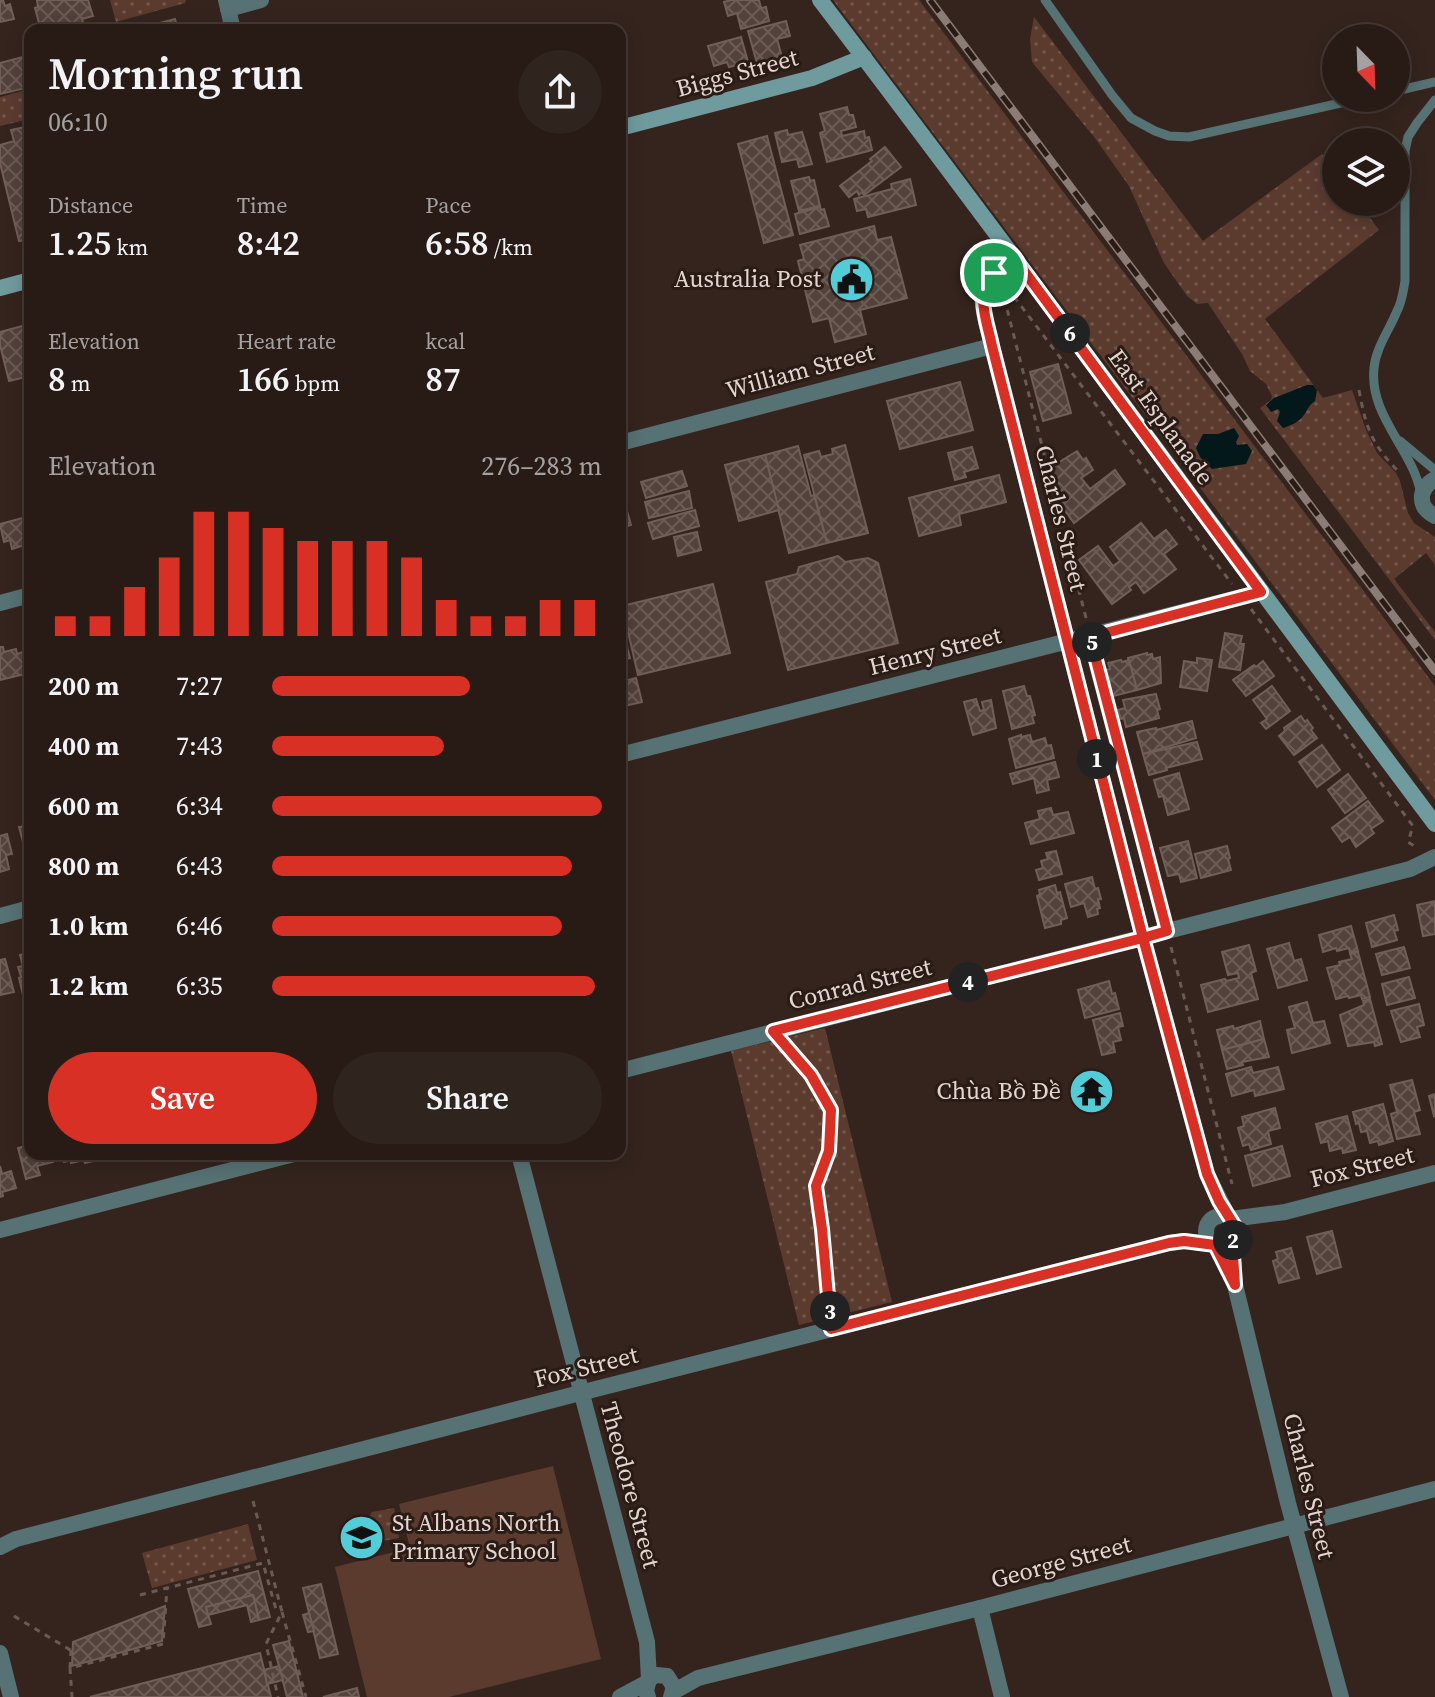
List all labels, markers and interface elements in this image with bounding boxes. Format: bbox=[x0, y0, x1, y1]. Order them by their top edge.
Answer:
north arrow bbox=[1322, 24, 1410, 112]
map controls bbox=[1322, 24, 1410, 216]
street label: Biggs Street bbox=[672, 40, 802, 105]
text: Morning run bbox=[48, 43, 304, 104]
button: share bbox=[518, 50, 602, 134]
text: 06:10 bbox=[48, 104, 108, 140]
button: layers bbox=[1322, 128, 1410, 216]
text: Distance bbox=[48, 190, 133, 220]
text: Time bbox=[237, 190, 288, 220]
text: Pace bbox=[425, 190, 471, 220]
text: 1.25 bbox=[48, 220, 111, 266]
text: 8:42 bbox=[237, 220, 300, 266]
text: 6:58 bbox=[425, 220, 489, 266]
text: km bbox=[111, 232, 148, 262]
text: /km bbox=[489, 232, 533, 262]
pin bbox=[960, 239, 1028, 307]
icon: arrive bbox=[972, 251, 1016, 295]
public building icon: Australia Post bbox=[828, 255, 876, 303]
place label: Australia Post bbox=[674, 262, 821, 295]
pin: 6 bbox=[1050, 313, 1090, 353]
text: 6 bbox=[1064, 318, 1076, 348]
text: Elevation bbox=[48, 326, 140, 356]
text: Heart rate bbox=[237, 326, 336, 356]
text: kcal bbox=[425, 326, 465, 356]
street label: William Street bbox=[722, 335, 878, 406]
street label: East Esplanade bbox=[1101, 342, 1222, 491]
text: 8 bbox=[48, 356, 66, 402]
text: 166 bbox=[237, 356, 290, 402]
text: 87 bbox=[425, 356, 461, 402]
text: m bbox=[66, 368, 91, 398]
text: bpm bbox=[290, 368, 340, 398]
street label: Charles Street bbox=[1027, 442, 1096, 594]
text: Elevation bbox=[48, 448, 157, 484]
text: 276–283 m bbox=[481, 448, 602, 484]
street label: Henry Street bbox=[865, 618, 1005, 683]
pin: 5 bbox=[1072, 622, 1112, 662]
text: 5 bbox=[1086, 627, 1098, 657]
text: 200 m bbox=[48, 668, 119, 704]
text: 7:27 bbox=[176, 668, 223, 704]
text: 400 m bbox=[48, 728, 119, 764]
text: 7:43 bbox=[176, 728, 223, 764]
pin: 1 bbox=[1077, 739, 1117, 779]
text: 1 bbox=[1091, 744, 1103, 774]
text: 600 m bbox=[48, 788, 119, 824]
text: 6:34 bbox=[176, 788, 223, 824]
text: 800 m bbox=[48, 848, 119, 884]
text: 6:43 bbox=[176, 848, 223, 884]
text: 1.0 km bbox=[48, 908, 129, 944]
text: 6:46 bbox=[176, 908, 223, 944]
street label: Conrad Street bbox=[785, 950, 935, 1017]
pin: 4 bbox=[948, 962, 988, 1002]
text: 4 bbox=[962, 967, 974, 997]
text: 1.2 km bbox=[48, 968, 129, 1004]
text: 6:35 bbox=[176, 968, 223, 1004]
button: Save bbox=[48, 1052, 317, 1144]
button: Share bbox=[333, 1052, 602, 1144]
temple icon: Chùa Bồ Đề bbox=[1068, 1067, 1116, 1115]
place label: Chùa Bồ Đề bbox=[937, 1074, 1061, 1107]
street label: Fox Street bbox=[1307, 1138, 1417, 1195]
pin: 2 bbox=[1213, 1220, 1253, 1260]
text: 2 bbox=[1227, 1225, 1239, 1255]
pin: 3 bbox=[810, 1291, 850, 1331]
text: 3 bbox=[824, 1296, 836, 1326]
street label: Fox Street bbox=[531, 1338, 641, 1395]
street label: Theodore Street bbox=[592, 1398, 669, 1572]
street label: Charles Street bbox=[1275, 1410, 1344, 1562]
place label: St Albans North Primary School bbox=[392, 1506, 560, 1567]
school or university icon: St Albans North Primary School bbox=[337, 1513, 385, 1561]
street label: George Street bbox=[987, 1527, 1135, 1596]

